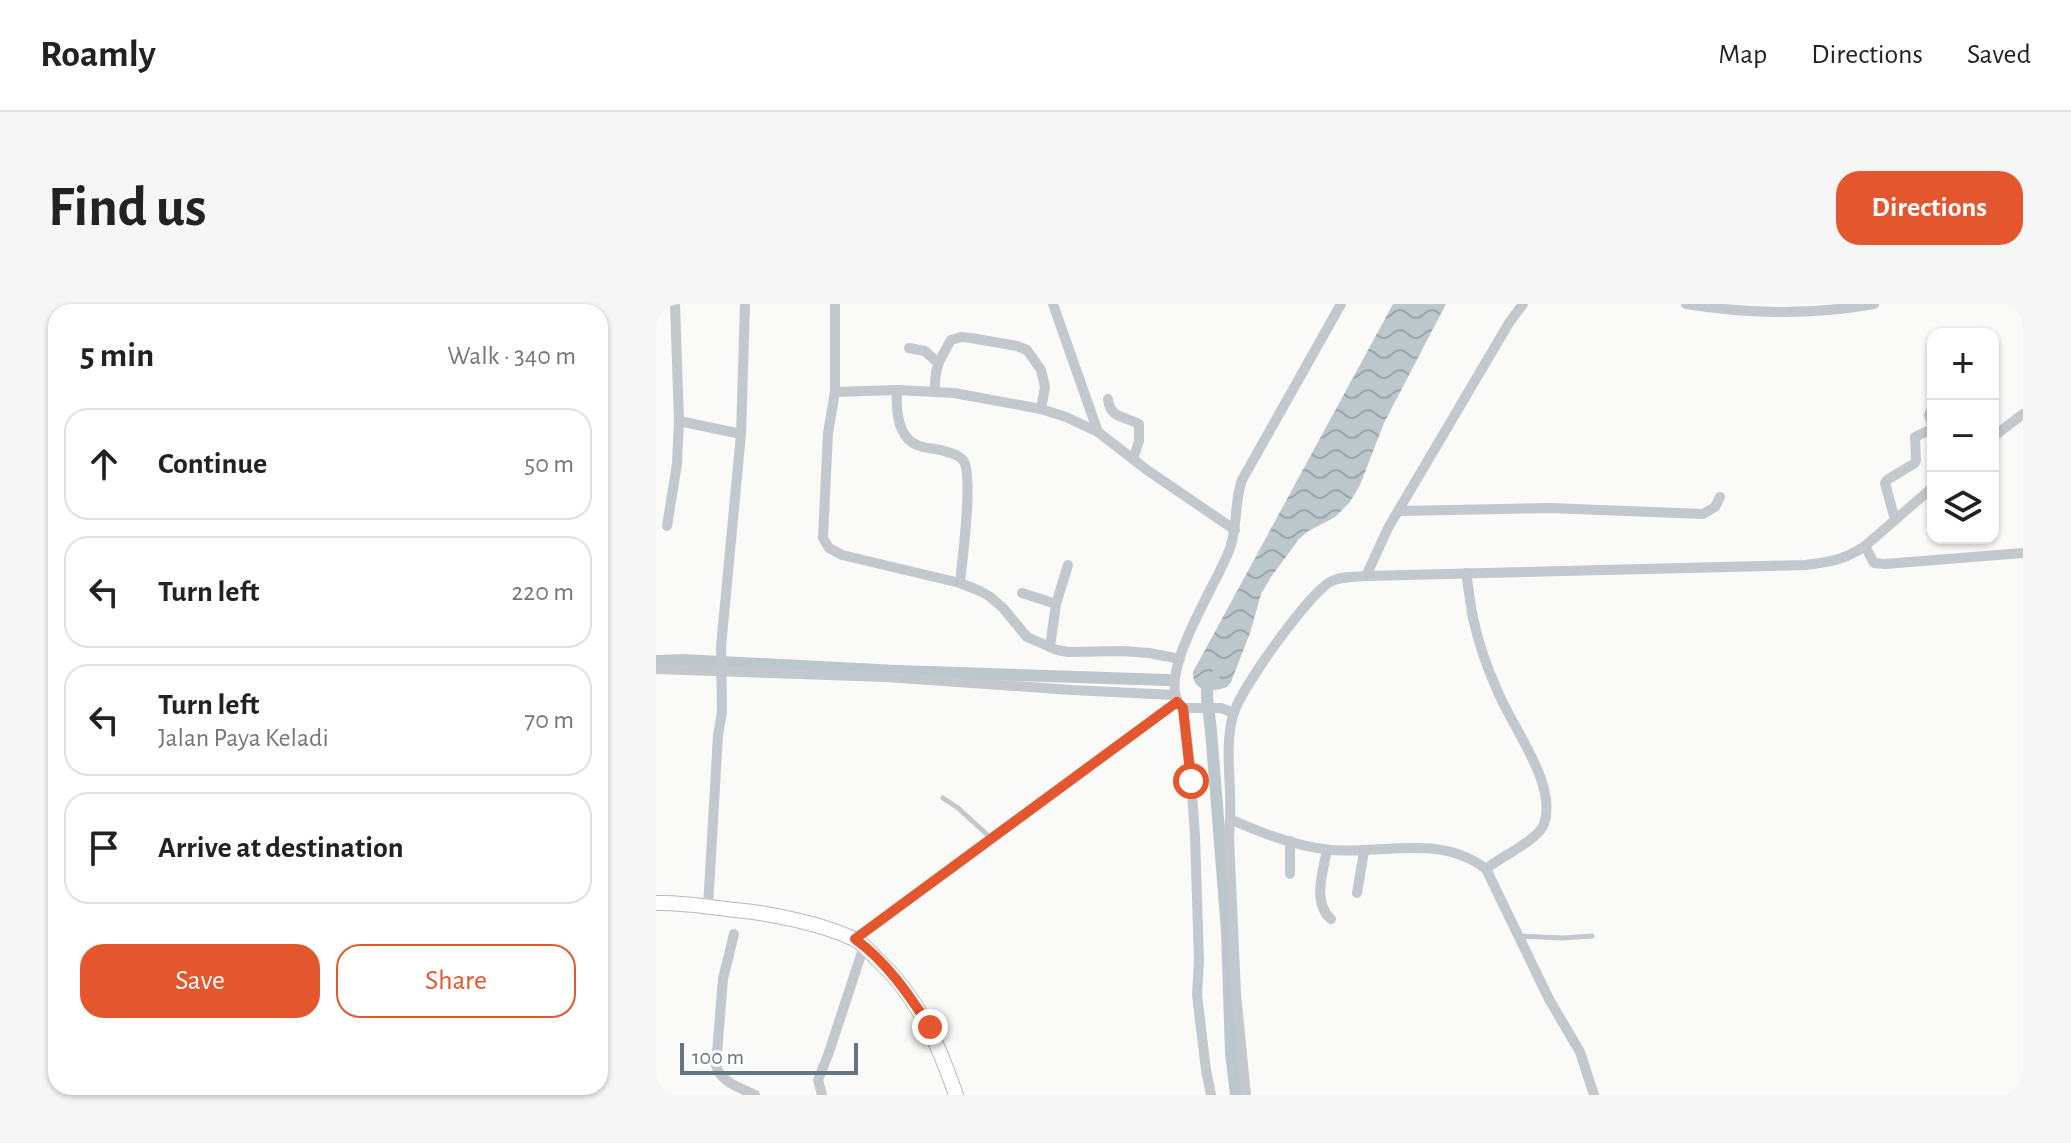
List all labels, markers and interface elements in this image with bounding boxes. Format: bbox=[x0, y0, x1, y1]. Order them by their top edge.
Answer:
text: Roamly bbox=[40, 36, 156, 74]
text: Map bbox=[1718, 41, 1767, 69]
text: Directions bbox=[1811, 41, 1923, 69]
text: Saved bbox=[1967, 41, 2031, 69]
button: Directions bbox=[1836, 171, 2023, 245]
text: Find us bbox=[48, 180, 206, 236]
map controls bbox=[1927, 328, 1999, 544]
button: + bbox=[1927, 328, 1999, 400]
text: 5 min bbox=[80, 339, 154, 373]
text: Walk · 340 m bbox=[447, 343, 576, 369]
button: − bbox=[1927, 400, 1999, 472]
icon: ahead bbox=[82, 442, 126, 486]
text: Continue bbox=[158, 449, 267, 479]
text: 50 m bbox=[524, 451, 574, 477]
button: layers bbox=[1927, 472, 1999, 544]
icon: left bbox=[82, 570, 126, 614]
text: Turn left bbox=[158, 577, 259, 607]
text: 220 m bbox=[512, 579, 574, 605]
text: Turn left bbox=[158, 690, 259, 720]
icon: left bbox=[82, 698, 126, 742]
text: 70 m bbox=[524, 707, 574, 733]
text: Jalan Paya Keladi bbox=[158, 725, 329, 751]
route start bbox=[1173, 763, 1209, 799]
icon: arrive bbox=[82, 826, 126, 870]
text: Arrive at destination bbox=[158, 833, 404, 863]
button: Save bbox=[80, 944, 320, 1018]
button: Share bbox=[336, 944, 576, 1018]
route end bbox=[912, 1009, 948, 1045]
scale bar bbox=[680, 1039, 858, 1075]
text: 100 m bbox=[692, 1046, 744, 1068]

